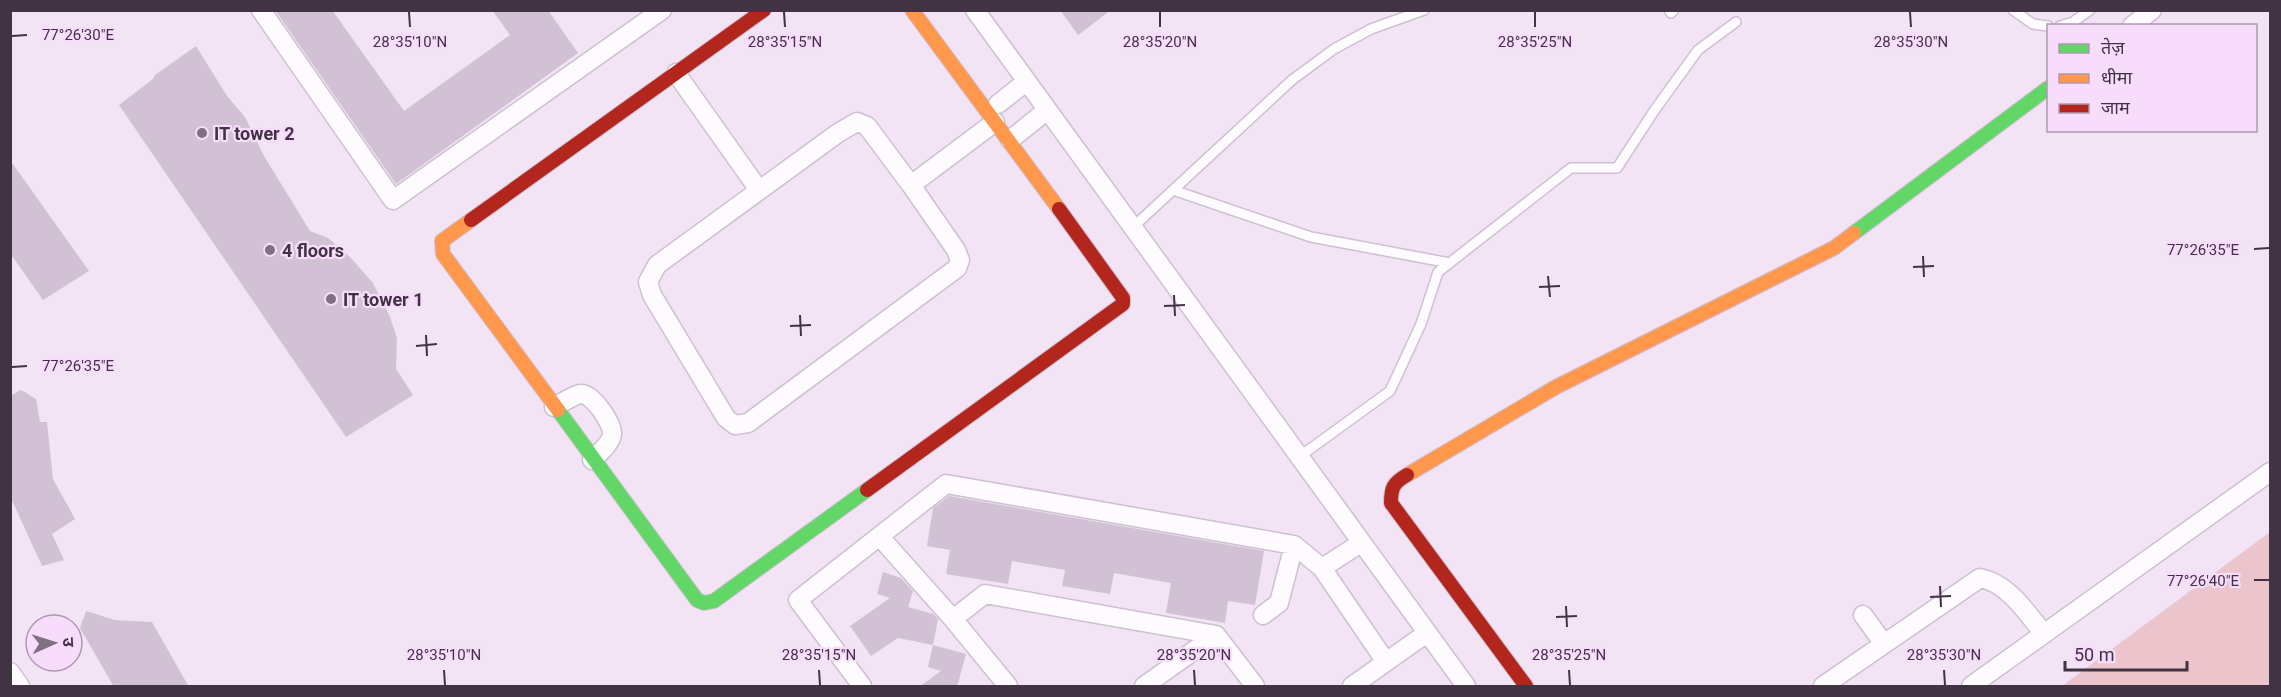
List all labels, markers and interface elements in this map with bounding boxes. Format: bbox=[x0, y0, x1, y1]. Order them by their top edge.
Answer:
legend bbox=[2047, 24, 2257, 132]
text: 77°26'30"E bbox=[42, 26, 115, 44]
text: 28°35'10"N bbox=[373, 33, 447, 51]
text: 28°35'15"N bbox=[748, 33, 822, 51]
text: 28°35'20"N bbox=[1123, 33, 1197, 51]
text: 28°35'25"N bbox=[1498, 33, 1572, 51]
text: 28°35'30"N bbox=[1874, 33, 1948, 51]
text: तेज़ bbox=[2101, 37, 2125, 58]
text: धीमा bbox=[2101, 67, 2132, 88]
text: जाम bbox=[2101, 97, 2131, 118]
place label: IT tower 2 bbox=[214, 123, 295, 144]
marker: IT tower 2 bbox=[195, 126, 209, 140]
place label: 4 floors bbox=[282, 240, 344, 261]
text: 77°26'35"E bbox=[2167, 241, 2240, 259]
marker: 4 floors bbox=[263, 243, 277, 257]
place label: IT tower 1 bbox=[343, 289, 424, 310]
marker: IT tower 1 bbox=[324, 292, 338, 306]
text: 77°26'35"E bbox=[42, 357, 115, 375]
text: 77°26'40"E bbox=[2167, 572, 2240, 590]
north arrow bbox=[24, 613, 84, 673]
scale bar bbox=[2065, 634, 2186, 672]
text: उ bbox=[59, 637, 78, 648]
text: 50 m bbox=[2074, 644, 2114, 665]
text: 28°35'10"N bbox=[407, 646, 481, 664]
text: 28°35'15"N bbox=[782, 646, 856, 664]
text: 28°35'20"N bbox=[1157, 646, 1231, 664]
text: 28°35'25"N bbox=[1532, 646, 1606, 664]
text: 28°35'30"N bbox=[1907, 646, 1981, 664]

